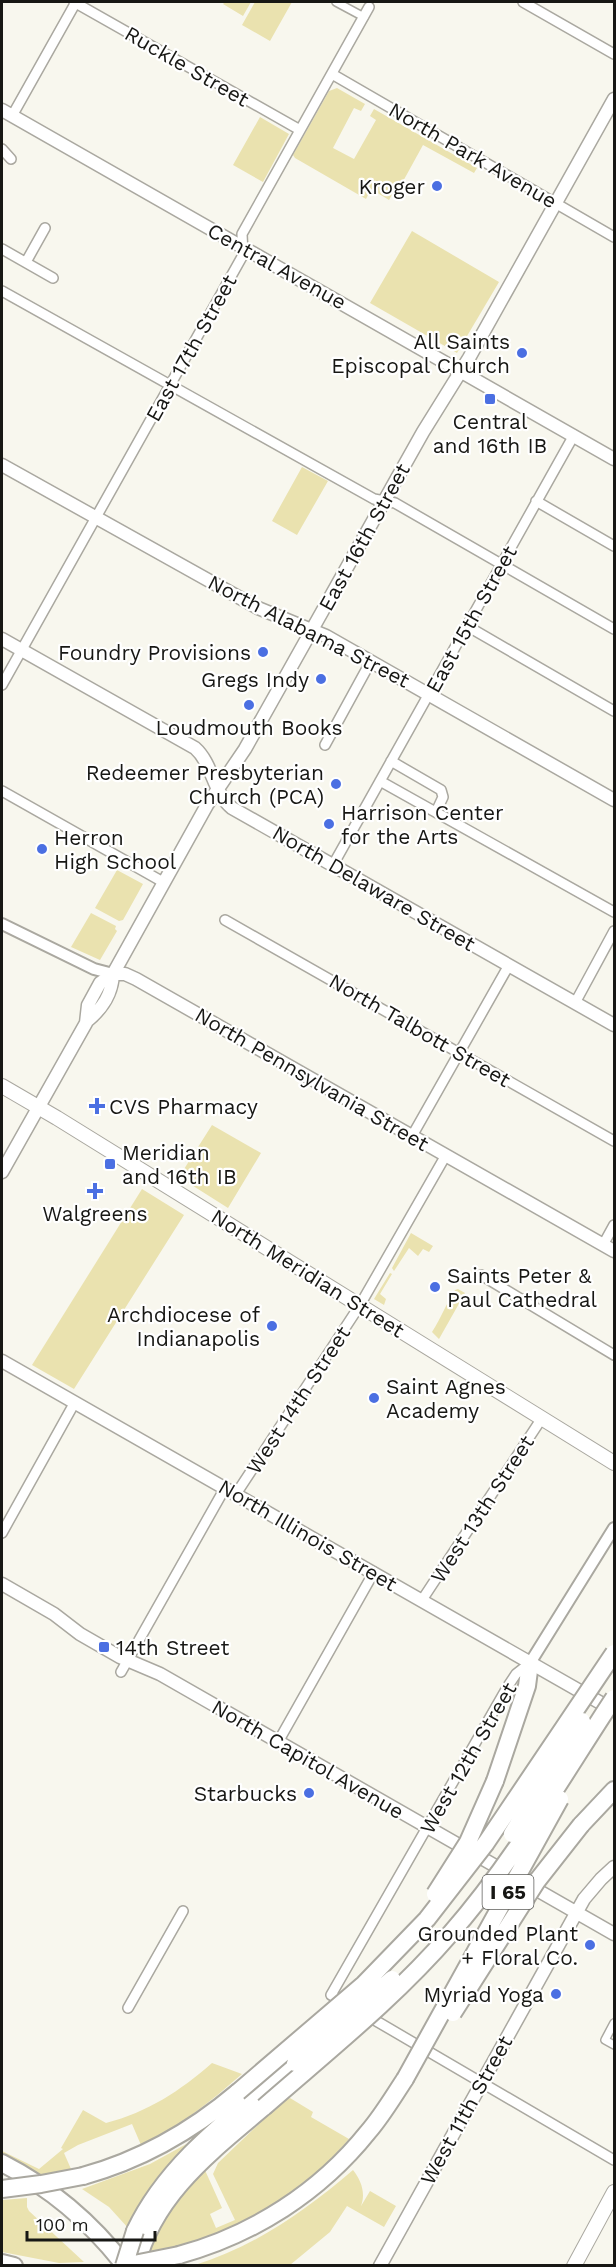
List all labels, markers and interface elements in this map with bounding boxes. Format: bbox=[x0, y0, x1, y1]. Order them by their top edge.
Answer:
street label: Ruckle Street bbox=[120, 20, 254, 112]
street label: North Park Avenue bbox=[384, 97, 562, 213]
place label: Kroger bbox=[359, 174, 425, 199]
marker: Kroger bbox=[430, 179, 444, 193]
street label: Central Avenue bbox=[203, 218, 351, 314]
street label: East 17th Street bbox=[140, 270, 242, 426]
place label: All Saints Episcopal Church bbox=[331, 329, 510, 378]
marker: All Saints Episcopal Church bbox=[515, 346, 529, 360]
marker: Central and 16th IB bbox=[483, 392, 497, 406]
place label: Central and 16th IB bbox=[433, 409, 547, 458]
street label: East 16th Street bbox=[313, 459, 415, 615]
street label: East 15th Street bbox=[420, 541, 522, 697]
street label: North Alabama Street bbox=[204, 569, 414, 693]
place label: Foundry Provisions bbox=[58, 640, 251, 665]
marker: Foundry Provisions bbox=[256, 645, 270, 659]
place label: Gregs Indy bbox=[201, 667, 309, 692]
marker: Gregs Indy bbox=[314, 672, 328, 686]
marker: Loudmouth Books bbox=[242, 698, 256, 712]
place label: Loudmouth Books bbox=[155, 715, 343, 740]
place label: Redeemer Presbyterian Church (PCA) bbox=[86, 760, 324, 809]
marker: Redeemer Presbyterian Church (PCA) bbox=[329, 777, 343, 791]
place label: Harrison Center for the Arts bbox=[341, 800, 504, 849]
marker: Harrison Center for the Arts bbox=[322, 817, 336, 831]
street label: North Delaware Street bbox=[268, 820, 480, 956]
place label: Herron High School bbox=[54, 825, 177, 874]
marker: Herron High School bbox=[35, 842, 49, 856]
street label: North Talbott Street bbox=[325, 968, 515, 1092]
street label: North Pennsylvania Street bbox=[191, 1002, 433, 1156]
place label: CVS Pharmacy bbox=[109, 1094, 258, 1119]
marker: CVS Pharmacy bbox=[90, 1099, 104, 1113]
place label: Meridian and 16th IB bbox=[122, 1140, 237, 1189]
marker: Meridian and 16th IB bbox=[103, 1157, 117, 1171]
marker: Walgreens bbox=[88, 1184, 102, 1198]
place label: Walgreens bbox=[42, 1201, 148, 1226]
street label: North Meridian Street bbox=[207, 1203, 409, 1343]
place label: Saints Peter & Paul Cathedral bbox=[447, 1263, 598, 1312]
marker: Saints Peter & Paul Cathedral bbox=[428, 1280, 442, 1294]
place label: Archdiocese of Indianapolis bbox=[107, 1302, 260, 1351]
marker: Archdiocese of Indianapolis bbox=[265, 1319, 279, 1333]
street label: West 14th Street bbox=[241, 1321, 355, 1479]
place label: Saint Agnes Academy bbox=[386, 1374, 506, 1423]
marker: Saint Agnes Academy bbox=[367, 1391, 381, 1405]
street label: West 13th Street bbox=[425, 1430, 539, 1587]
street label: North Illinois Street bbox=[214, 1474, 402, 1596]
place label: 14th Street bbox=[116, 1635, 229, 1660]
marker: 14th Street bbox=[97, 1640, 111, 1654]
street label: West 12th Street bbox=[414, 1678, 522, 1838]
street label: North Capitol Avenue bbox=[208, 1694, 408, 1824]
place label: Starbucks bbox=[194, 1781, 297, 1806]
marker: Starbucks bbox=[302, 1786, 316, 1800]
road number: I 65 bbox=[482, 1875, 534, 1909]
place label: Grounded Plant + Floral Co. bbox=[418, 1921, 578, 1970]
marker: Grounded Plant + Floral Co. bbox=[583, 1938, 597, 1952]
place label: Myriad Yoga bbox=[424, 1982, 544, 2007]
marker: Myriad Yoga bbox=[549, 1987, 563, 2001]
street label: West 11th Street bbox=[415, 2031, 517, 2189]
scale bar bbox=[27, 2204, 154, 2242]
text: 100 m bbox=[36, 2214, 89, 2235]

